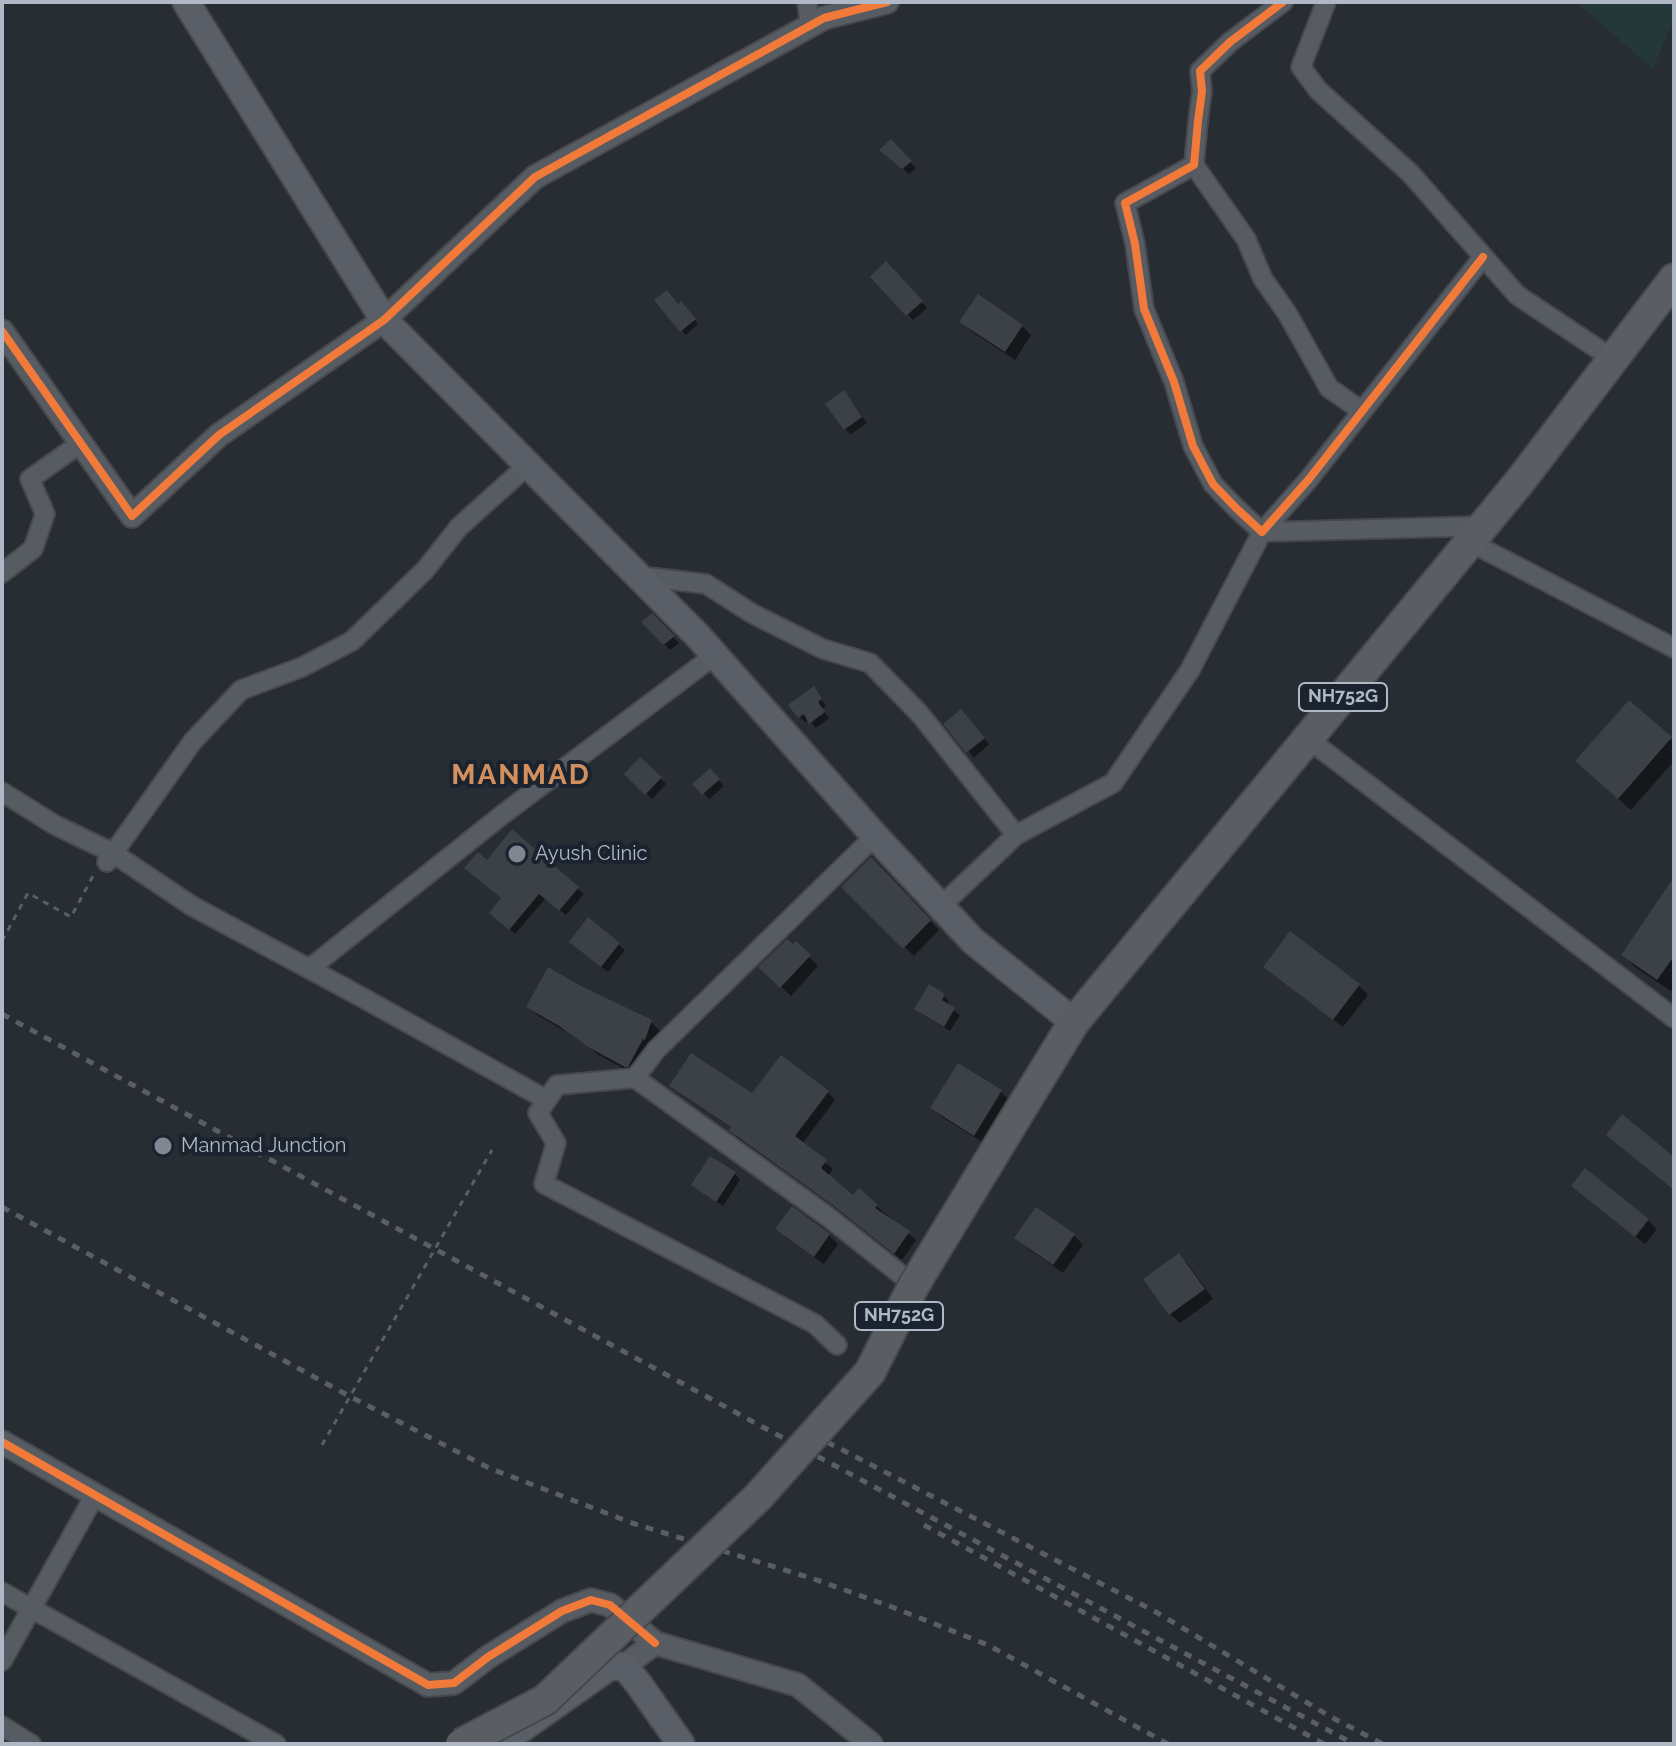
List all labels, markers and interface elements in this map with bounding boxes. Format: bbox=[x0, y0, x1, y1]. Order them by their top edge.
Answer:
road number: NH752G bbox=[1299, 683, 1387, 711]
district label: MANMAD bbox=[451, 759, 591, 793]
place label: Ayush Clinic bbox=[535, 842, 647, 866]
marker: Ayush Clinic bbox=[506, 843, 528, 865]
place label: Manmad Junction bbox=[181, 1134, 346, 1158]
marker: Manmad Junction bbox=[152, 1135, 174, 1157]
road number: NH752G bbox=[855, 1302, 943, 1330]

